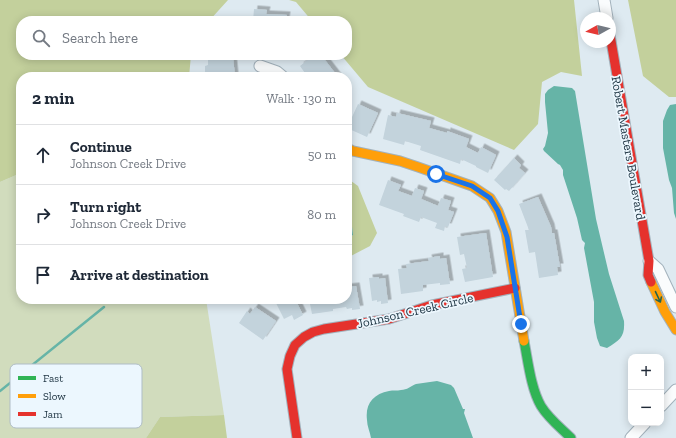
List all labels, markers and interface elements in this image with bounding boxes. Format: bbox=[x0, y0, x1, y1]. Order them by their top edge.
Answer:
north arrow bbox=[580, 12, 616, 48]
search box bbox=[16, 16, 352, 60]
icon: search bbox=[30, 27, 52, 49]
text: Search here bbox=[62, 29, 138, 47]
street label: Robert Masters Boulevard bbox=[608, 75, 649, 221]
text: 2 min bbox=[32, 88, 74, 108]
text: Walk · 130 m bbox=[266, 91, 336, 106]
text: Continue bbox=[70, 138, 132, 156]
icon: ahead bbox=[32, 144, 54, 166]
text: 50 m bbox=[308, 147, 336, 162]
text: Johnson Creek Drive bbox=[70, 156, 186, 171]
route start bbox=[427, 165, 445, 183]
text: Turn right bbox=[70, 198, 141, 216]
icon: right bbox=[32, 204, 54, 226]
text: 80 m bbox=[307, 207, 336, 222]
text: Johnson Creek Drive bbox=[70, 216, 186, 231]
icon: arrive bbox=[32, 264, 54, 286]
text: Arrive at destination bbox=[70, 266, 209, 284]
street label: Johnson Creek Circle bbox=[356, 290, 475, 331]
one-way arrow bbox=[655, 290, 662, 302]
route end bbox=[512, 315, 530, 333]
map controls bbox=[628, 354, 664, 426]
button: + bbox=[628, 354, 664, 390]
legend bbox=[10, 364, 142, 428]
text: Fast bbox=[43, 372, 64, 385]
text: Slow bbox=[43, 390, 66, 403]
button: − bbox=[628, 390, 664, 426]
text: Jam bbox=[43, 408, 63, 421]

